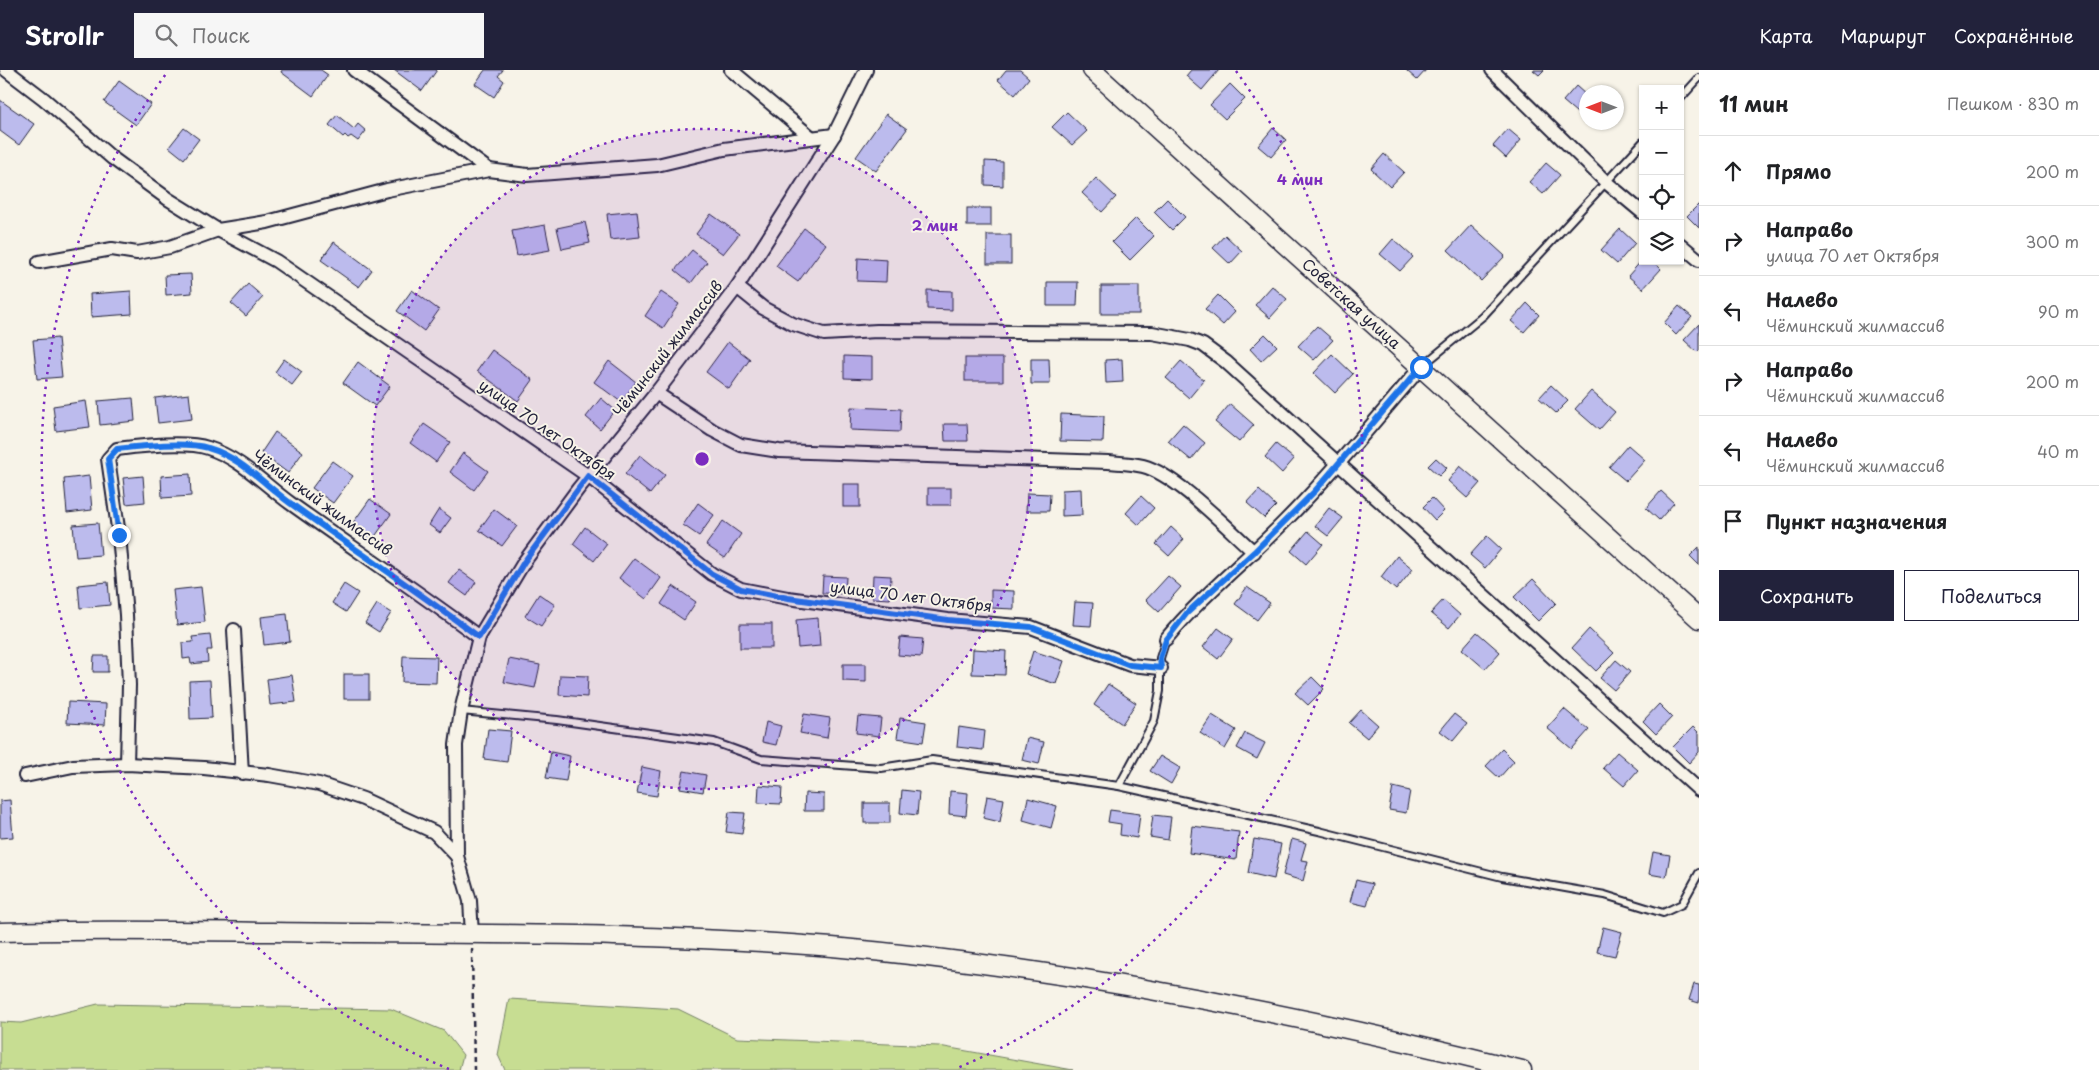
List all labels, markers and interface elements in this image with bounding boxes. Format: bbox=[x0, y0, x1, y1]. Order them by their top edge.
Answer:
search box bbox=[134, 13, 484, 58]
text: Strollr bbox=[25, 17, 104, 53]
icon: search bbox=[152, 21, 180, 49]
text: Поиск bbox=[192, 21, 250, 49]
text: Карта bbox=[1760, 22, 1812, 49]
text: Маршрут bbox=[1840, 22, 1926, 49]
text: Сохранённые bbox=[1954, 22, 2074, 49]
north arrow bbox=[1579, 85, 1624, 130]
map controls bbox=[1639, 85, 1684, 265]
button: + bbox=[1639, 85, 1684, 130]
text: 11 мин bbox=[1719, 87, 1789, 119]
text: Пешком · 830 m bbox=[1947, 91, 2079, 115]
button: − bbox=[1639, 130, 1684, 175]
icon: ahead bbox=[1719, 157, 1747, 185]
text: Прямо bbox=[1766, 157, 1831, 185]
text: 200 m bbox=[2026, 159, 2079, 183]
text: 4 мин bbox=[1277, 167, 1323, 190]
button: locate bbox=[1639, 175, 1684, 220]
text: 2 мин bbox=[912, 213, 959, 236]
text: Направо bbox=[1766, 215, 1853, 243]
button: layers bbox=[1639, 220, 1684, 265]
icon: right bbox=[1719, 227, 1747, 255]
text: 300 m bbox=[2025, 229, 2079, 253]
text: улица 70 лет Октября bbox=[1766, 243, 1940, 267]
street label: Советская улица bbox=[1298, 252, 1407, 354]
street label: Чёминский жилмассив bbox=[606, 275, 727, 421]
text: Налево bbox=[1766, 285, 1838, 313]
icon: left bbox=[1719, 297, 1747, 325]
text: 90 m bbox=[2038, 299, 2079, 323]
text: Чёминский жилмассив bbox=[1766, 313, 1945, 337]
text: Направо bbox=[1766, 355, 1853, 383]
route start bbox=[1410, 356, 1433, 379]
icon: right bbox=[1719, 367, 1747, 395]
text: 200 m bbox=[2026, 369, 2079, 393]
street label: улица 70 лет Октября bbox=[475, 373, 621, 485]
text: Чёминский жилмассив bbox=[1766, 383, 1945, 407]
text: Налево bbox=[1766, 425, 1838, 453]
icon: left bbox=[1719, 437, 1747, 465]
text: 40 m bbox=[2037, 439, 2079, 463]
street label: Чёминский жилмассив bbox=[248, 443, 397, 560]
centre of rings bbox=[693, 450, 711, 468]
text: Чёминский жилмассив bbox=[1766, 453, 1945, 477]
icon: arrive bbox=[1719, 507, 1747, 535]
text: Пункт назначения bbox=[1766, 507, 1947, 535]
route end bbox=[108, 524, 131, 547]
button: Сохранить bbox=[1719, 570, 1894, 621]
button: Поделиться bbox=[1904, 570, 2079, 621]
street label: улица 70 лет Октября bbox=[829, 574, 993, 617]

